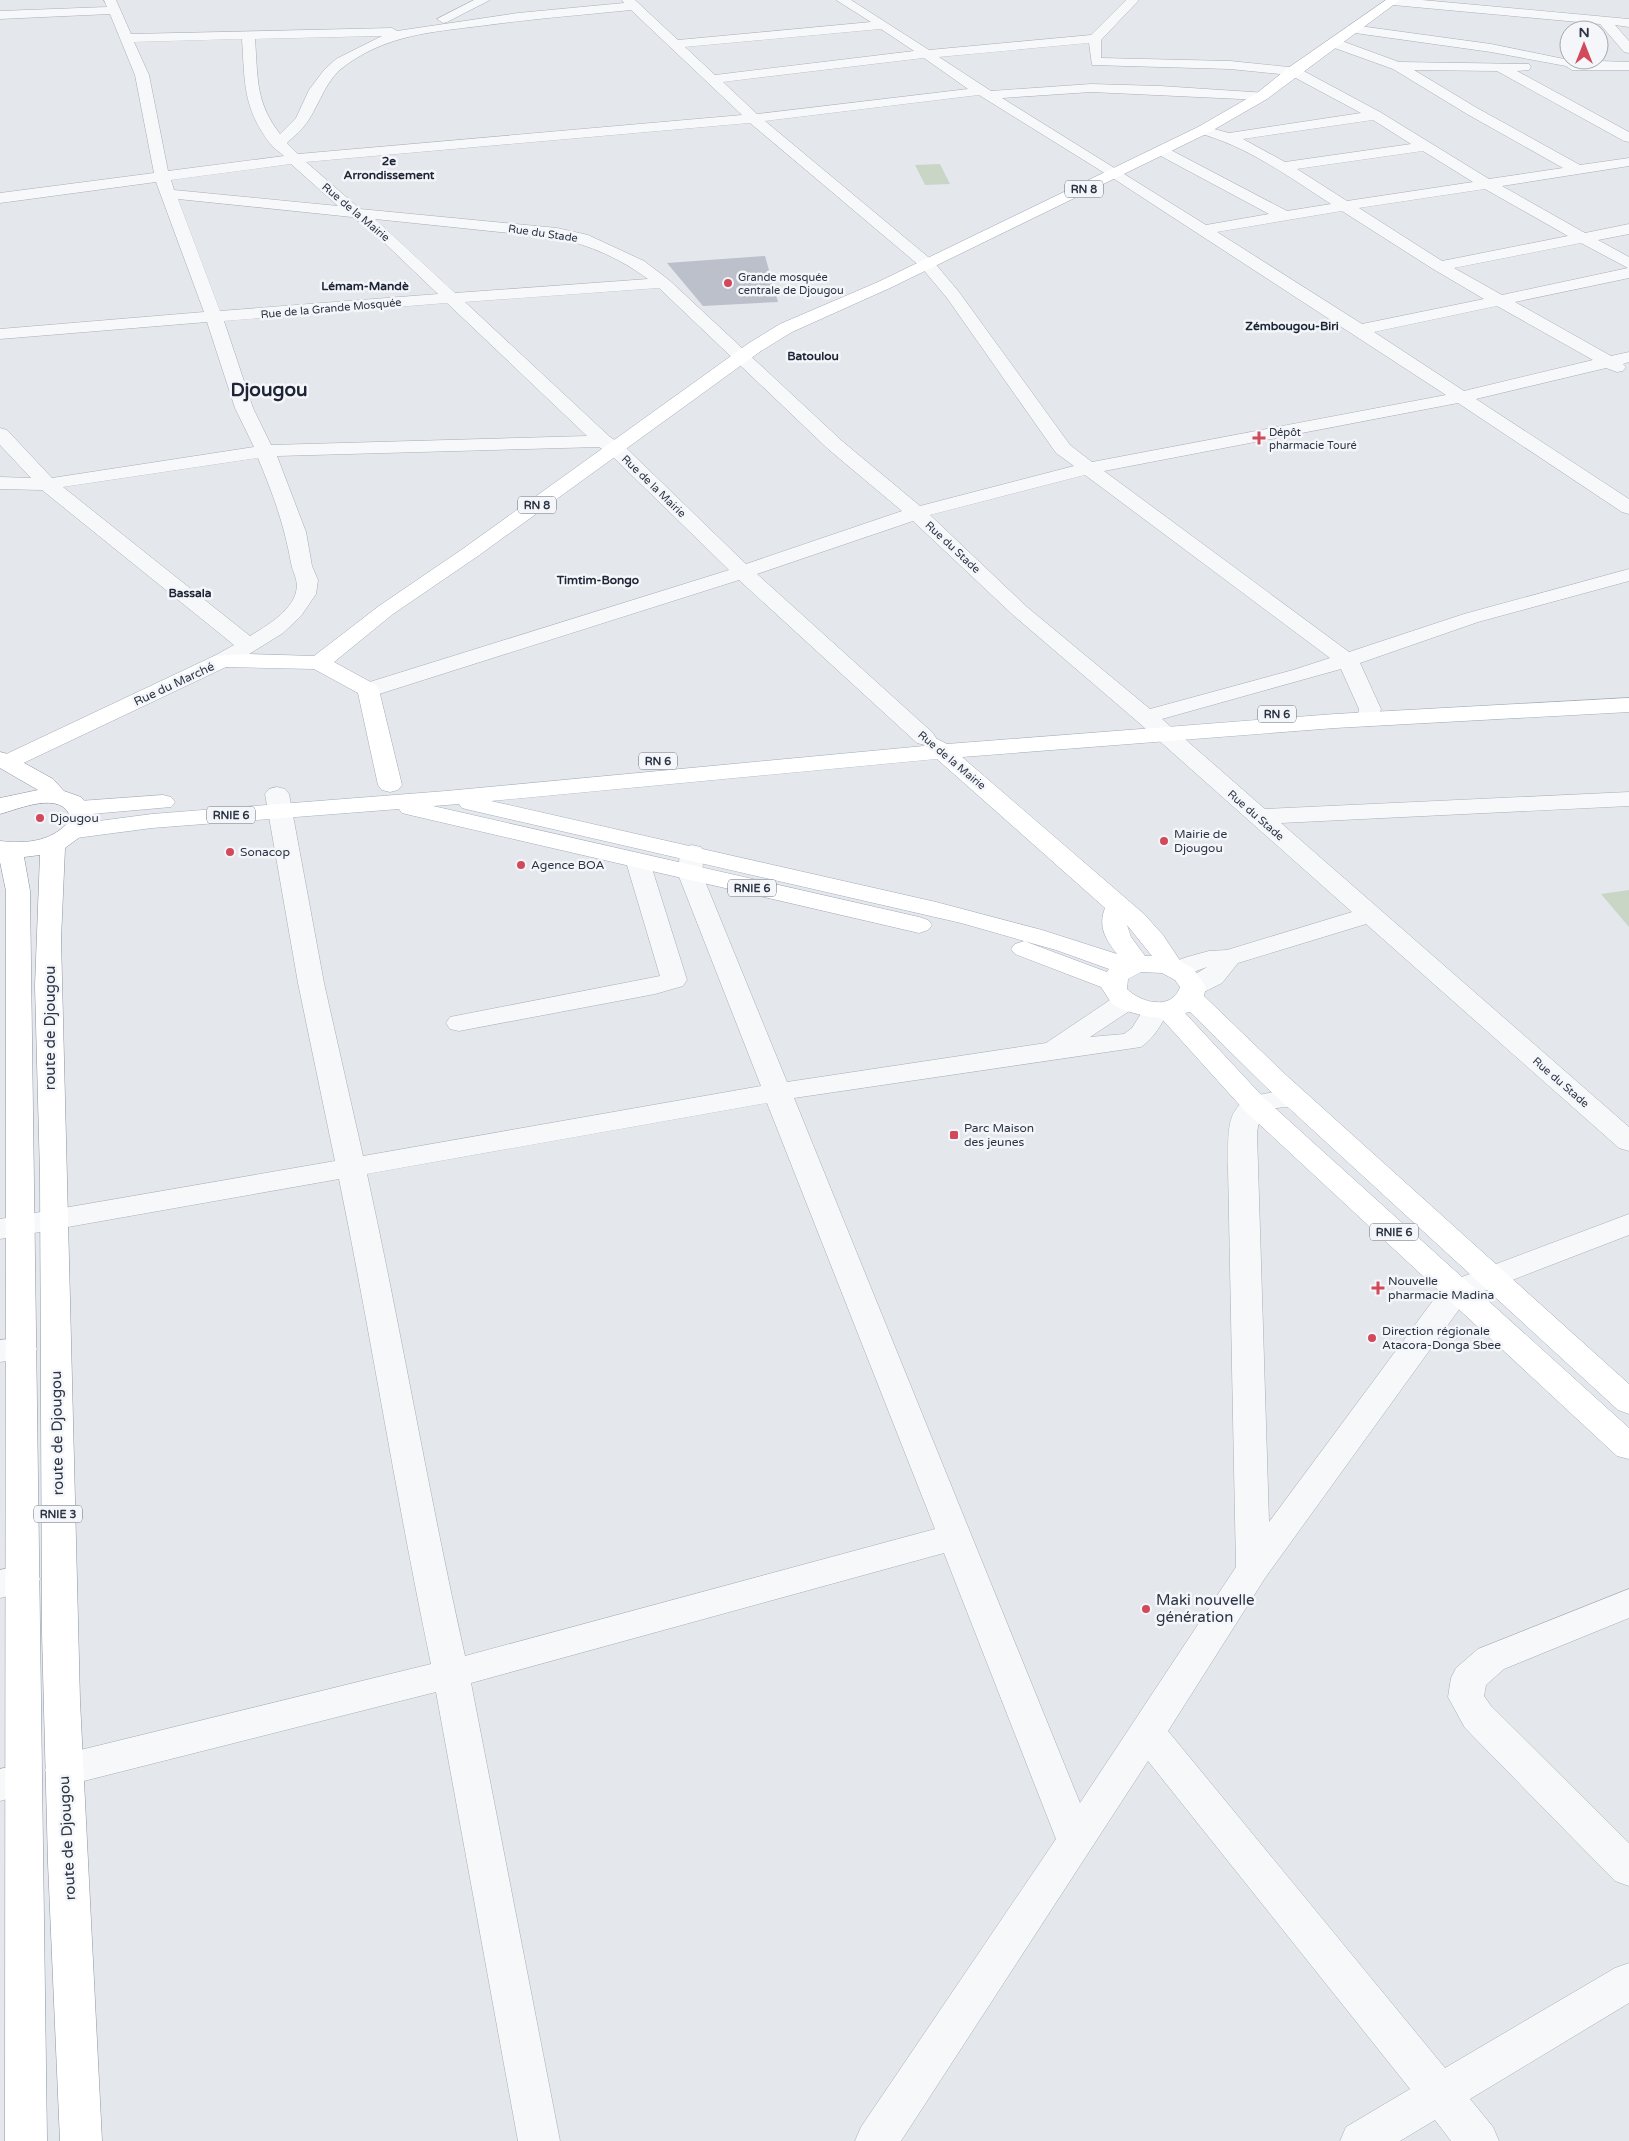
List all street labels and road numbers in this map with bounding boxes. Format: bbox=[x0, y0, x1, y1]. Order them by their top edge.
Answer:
street label: Rue de la Mairie bbox=[319, 180, 392, 244]
road number: RN 8 bbox=[1065, 180, 1103, 198]
street label: Rue du Stade bbox=[507, 222, 579, 245]
street label: Rue de la Grande Mosquée bbox=[260, 296, 402, 321]
street label: Rue de la Mairie bbox=[619, 452, 688, 520]
road number: RN 8 bbox=[518, 496, 556, 514]
street label: Rue du Stade bbox=[923, 519, 983, 576]
street label: Rue du Marché bbox=[132, 659, 217, 709]
road number: RN 6 bbox=[1258, 706, 1296, 722]
street label: Rue de la Mairie bbox=[915, 728, 988, 792]
road number: RN 6 bbox=[639, 752, 677, 769]
street label: Rue du Stade bbox=[1225, 787, 1286, 843]
road number: RNIE 6 bbox=[207, 806, 255, 824]
road number: RNIE 6 bbox=[728, 880, 776, 896]
street label: route de Djougou bbox=[41, 966, 59, 1090]
street label: Rue du Stade bbox=[1530, 1054, 1591, 1110]
road number: RNIE 6 bbox=[1370, 1224, 1418, 1240]
street label: route de Djougou bbox=[47, 1371, 67, 1495]
road number: RNIE 3 bbox=[34, 1506, 82, 1522]
street label: route de Djougou bbox=[55, 1775, 79, 1901]

